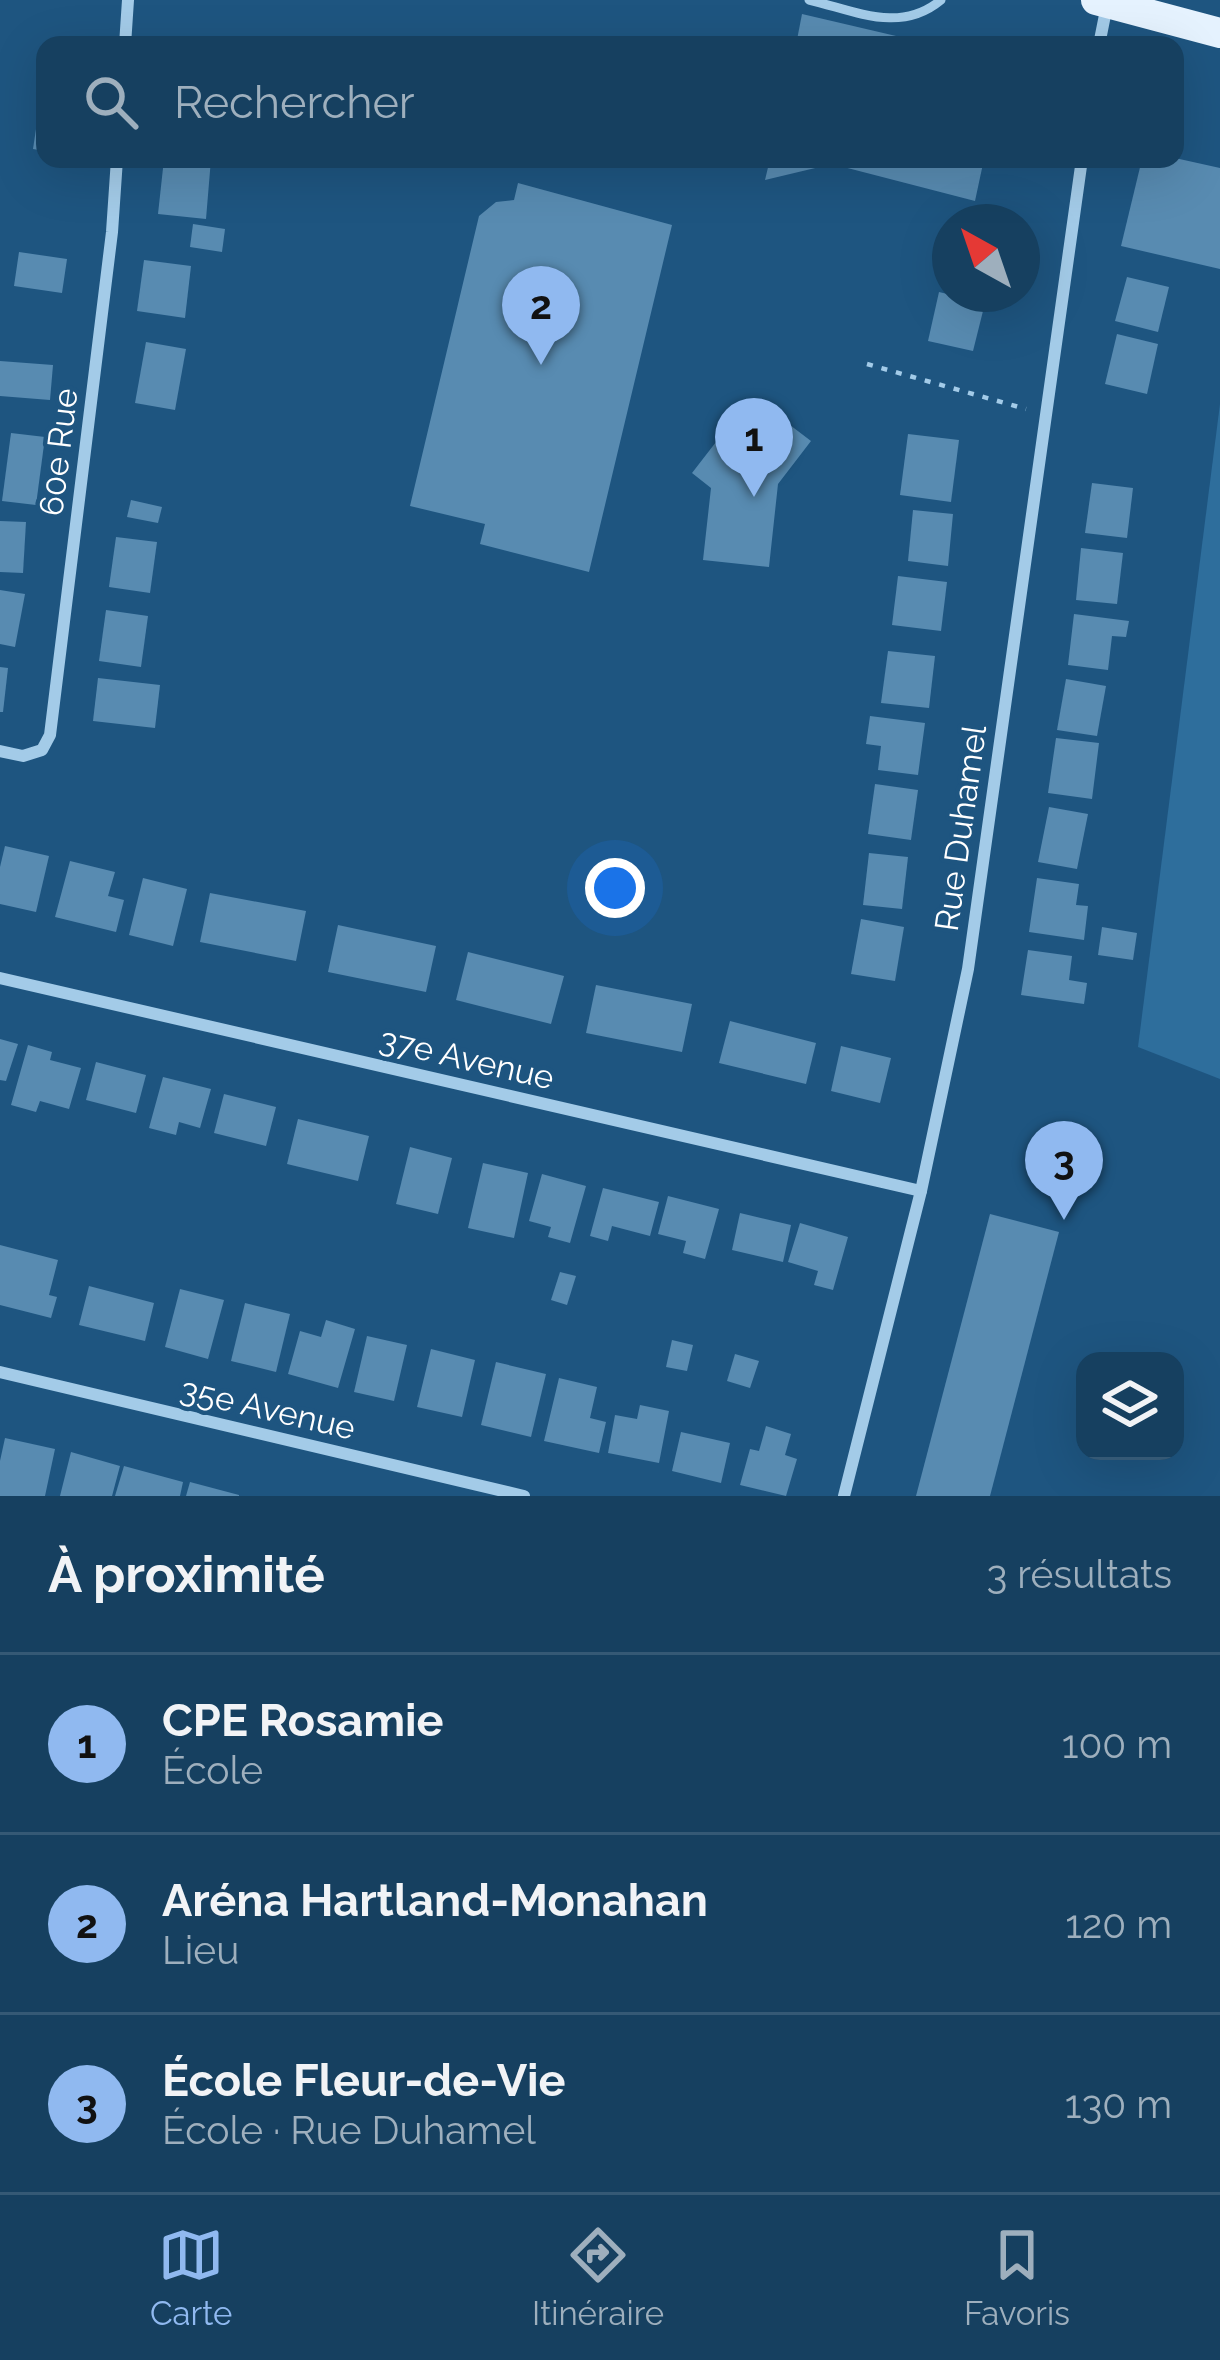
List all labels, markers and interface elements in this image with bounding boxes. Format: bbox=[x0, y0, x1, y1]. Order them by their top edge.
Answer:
search box bbox=[36, 36, 1184, 168]
icon: search bbox=[78, 69, 144, 135]
text: Rechercher bbox=[174, 76, 415, 129]
north arrow bbox=[932, 204, 1040, 312]
pin: 2 bbox=[502, 266, 580, 365]
street label: 60e Rue bbox=[31, 386, 86, 518]
pin: 1 bbox=[715, 398, 793, 497]
street label: Rue Duhamel bbox=[927, 721, 994, 934]
your location bbox=[585, 858, 645, 918]
street label: 37e Avenue bbox=[376, 1020, 558, 1097]
pin: 3 bbox=[1025, 1121, 1103, 1220]
map controls bbox=[1076, 1352, 1184, 1460]
button: layers bbox=[1076, 1352, 1184, 1460]
street label: 35e Avenue bbox=[177, 1369, 359, 1448]
text: À proximité bbox=[48, 1544, 325, 1604]
text: 3 résultats bbox=[987, 1551, 1172, 1597]
text: CPE Rosamie bbox=[162, 1694, 444, 1747]
text: 1 bbox=[77, 1721, 97, 1767]
text: 100 m bbox=[1062, 1721, 1172, 1767]
text: École bbox=[162, 1747, 263, 1793]
text: Aréna Hartland-Monahan bbox=[162, 1874, 708, 1927]
text: 2 bbox=[76, 1901, 98, 1947]
text: 120 m bbox=[1065, 1901, 1172, 1947]
text: Lieu bbox=[162, 1927, 239, 1973]
text: École Fleur-de-Vie bbox=[162, 2054, 566, 2107]
text: 3 bbox=[76, 2081, 98, 2127]
text: 130 m bbox=[1065, 2081, 1172, 2127]
text: École · Rue Duhamel bbox=[162, 2107, 536, 2153]
tab: Carte bbox=[150, 2222, 232, 2333]
tab: Itinéraire bbox=[532, 2222, 664, 2333]
tab: Favoris bbox=[964, 2222, 1070, 2333]

